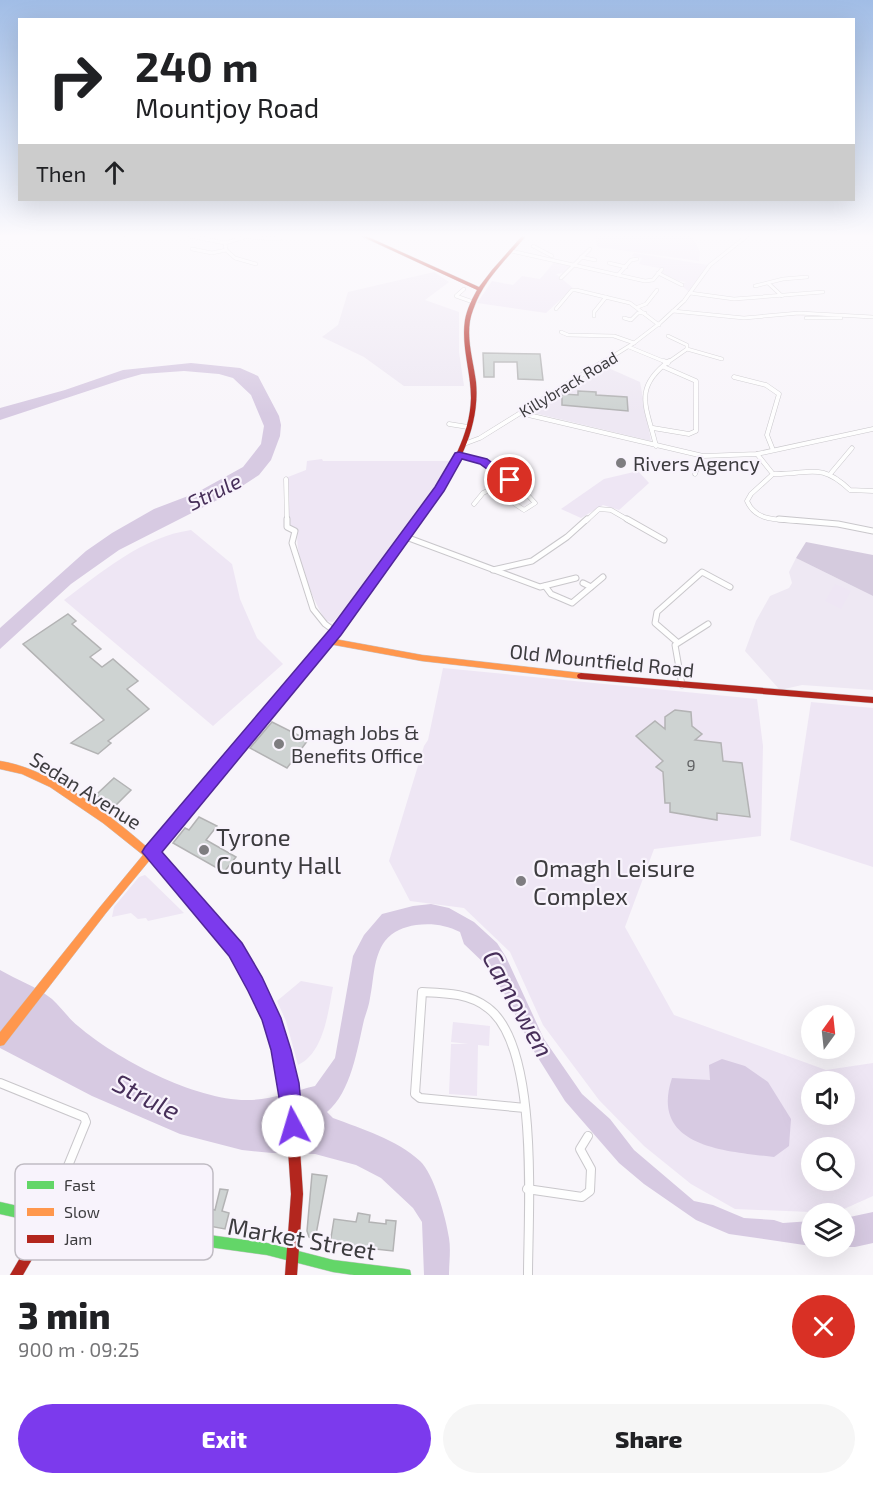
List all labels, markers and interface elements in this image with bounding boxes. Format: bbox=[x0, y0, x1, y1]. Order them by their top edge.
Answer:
text: 240 m bbox=[135, 40, 259, 90]
icon: right bbox=[36, 42, 114, 120]
text: Mountjoy Road bbox=[135, 91, 319, 123]
icon: ahead bbox=[98, 156, 131, 189]
text: Then bbox=[36, 160, 86, 186]
street label: Killybrack Road bbox=[515, 347, 621, 421]
place label: Rivers Agency bbox=[633, 451, 760, 475]
pin bbox=[484, 454, 535, 505]
marker: Rivers Agency bbox=[614, 456, 628, 470]
icon: arrive bbox=[493, 463, 526, 496]
water label: Strule bbox=[183, 467, 245, 515]
street label: Old Mountfield Road bbox=[508, 638, 696, 682]
place label: Omagh Jobs & Benefits Office bbox=[291, 720, 423, 767]
marker: Omagh Jobs & Benefits Office bbox=[272, 737, 286, 751]
street label: Sedan Avenue bbox=[26, 746, 146, 834]
house number: 9 bbox=[686, 755, 696, 774]
place label: Tyrone County Hall bbox=[216, 822, 341, 879]
marker: Tyrone County Hall bbox=[197, 843, 211, 857]
place label: Omagh Leisure Complex bbox=[533, 853, 695, 910]
marker: Omagh Leisure Complex bbox=[514, 874, 528, 888]
water label: Camowen bbox=[477, 944, 561, 1062]
north arrow bbox=[801, 1005, 855, 1059]
map controls bbox=[801, 1005, 855, 1257]
water label: Strule bbox=[108, 1066, 186, 1126]
button: sound bbox=[801, 1071, 855, 1125]
position arrow bbox=[261, 1094, 325, 1158]
button: search bbox=[801, 1137, 855, 1191]
legend bbox=[15, 1164, 213, 1260]
text: Fast bbox=[64, 1175, 95, 1194]
text: Slow bbox=[64, 1202, 100, 1221]
button: layers bbox=[801, 1203, 855, 1257]
street label: Market Street bbox=[226, 1211, 378, 1265]
text: Jam bbox=[64, 1229, 92, 1248]
text: 3 min bbox=[18, 1293, 111, 1336]
button: close bbox=[792, 1295, 855, 1358]
text: 900 m · 09:25 bbox=[18, 1337, 139, 1361]
button: Exit bbox=[18, 1404, 431, 1473]
button: Share bbox=[443, 1404, 855, 1473]

